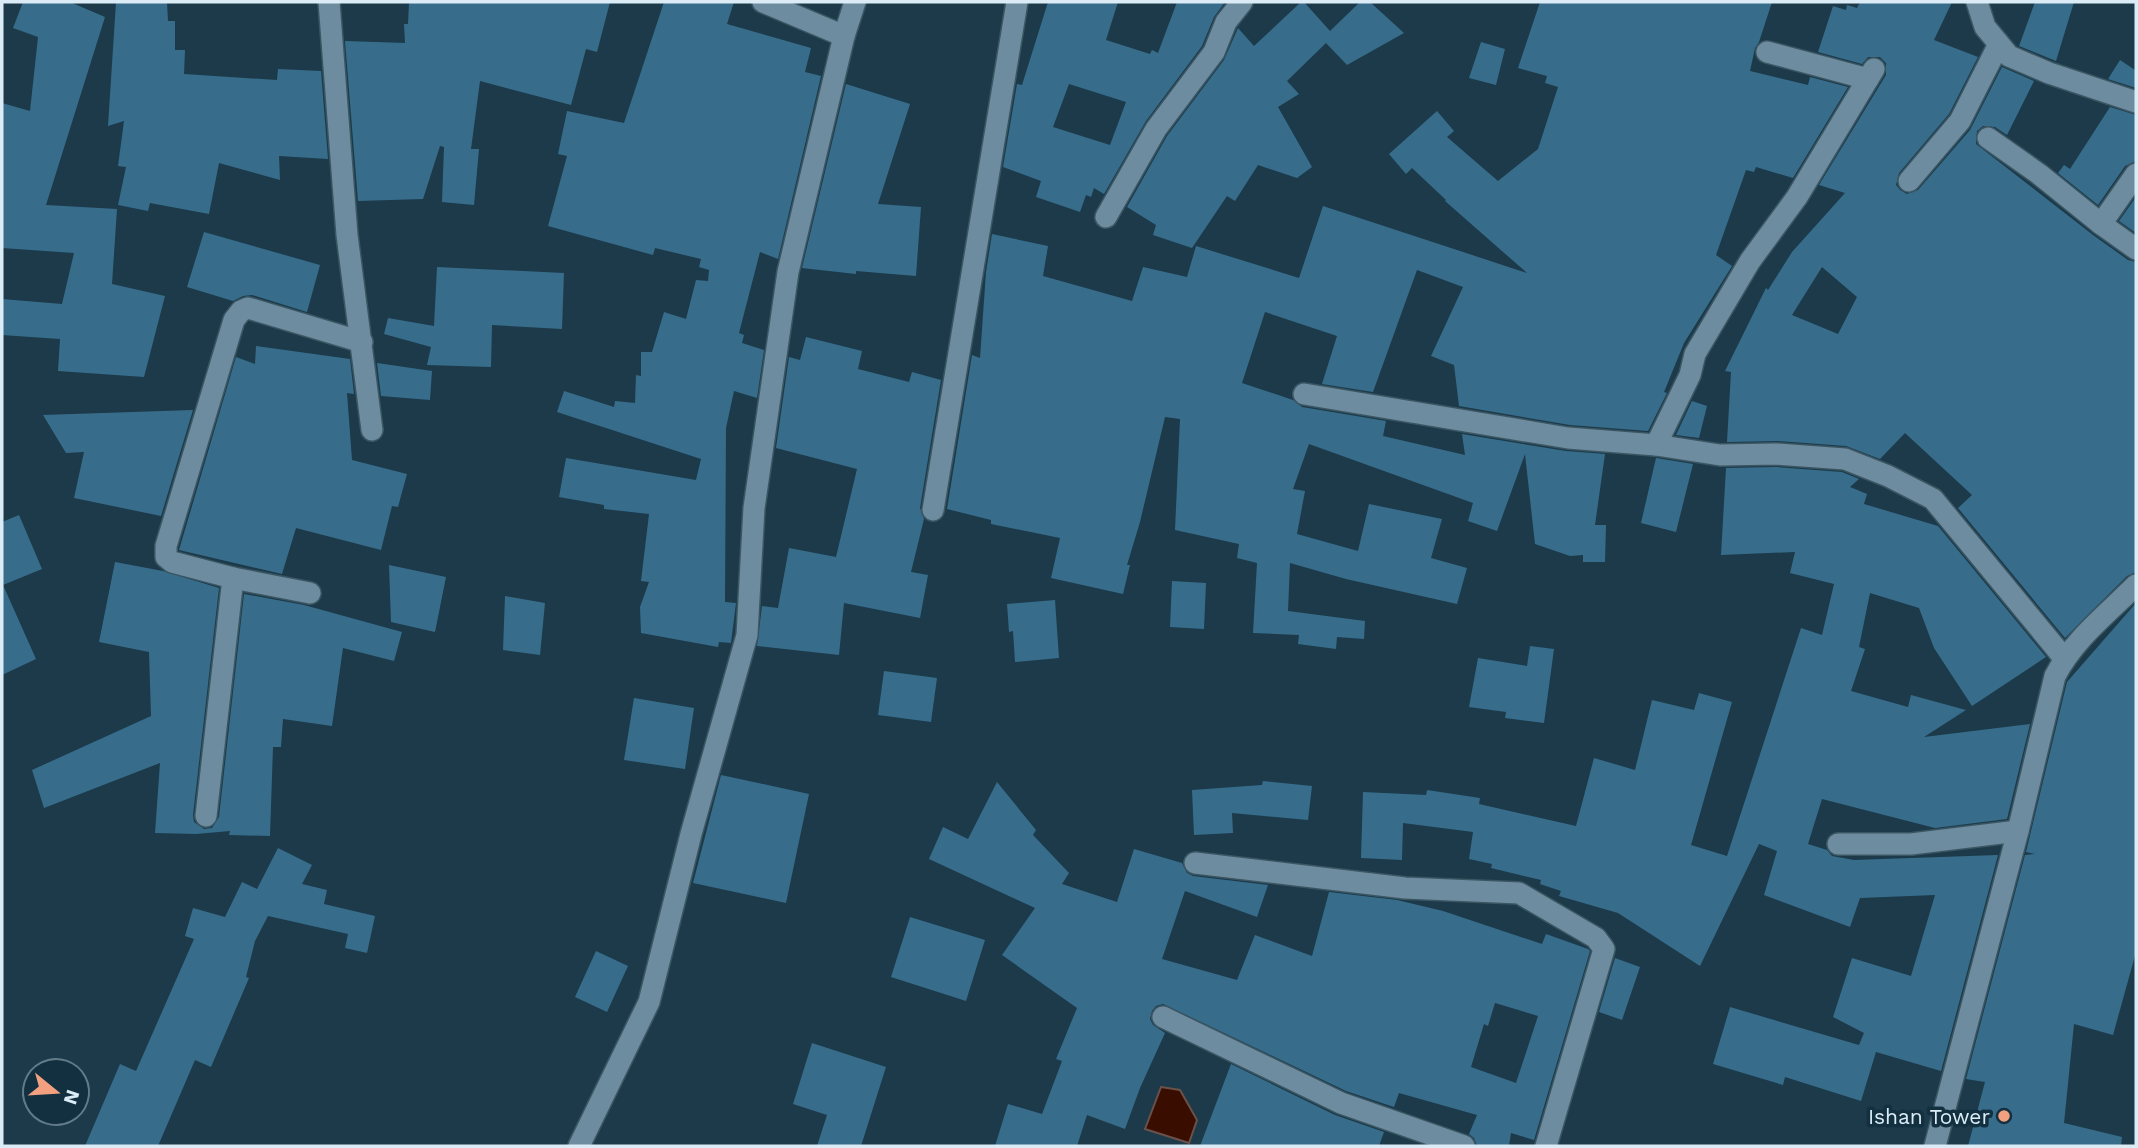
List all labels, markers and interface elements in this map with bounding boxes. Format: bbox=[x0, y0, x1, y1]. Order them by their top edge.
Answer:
north arrow bbox=[21, 1057, 91, 1127]
text: N bbox=[59, 1087, 85, 1107]
place label: Ishan Tower bbox=[1868, 1104, 1990, 1129]
marker: Ishan Tower bbox=[1996, 1108, 2012, 1124]

